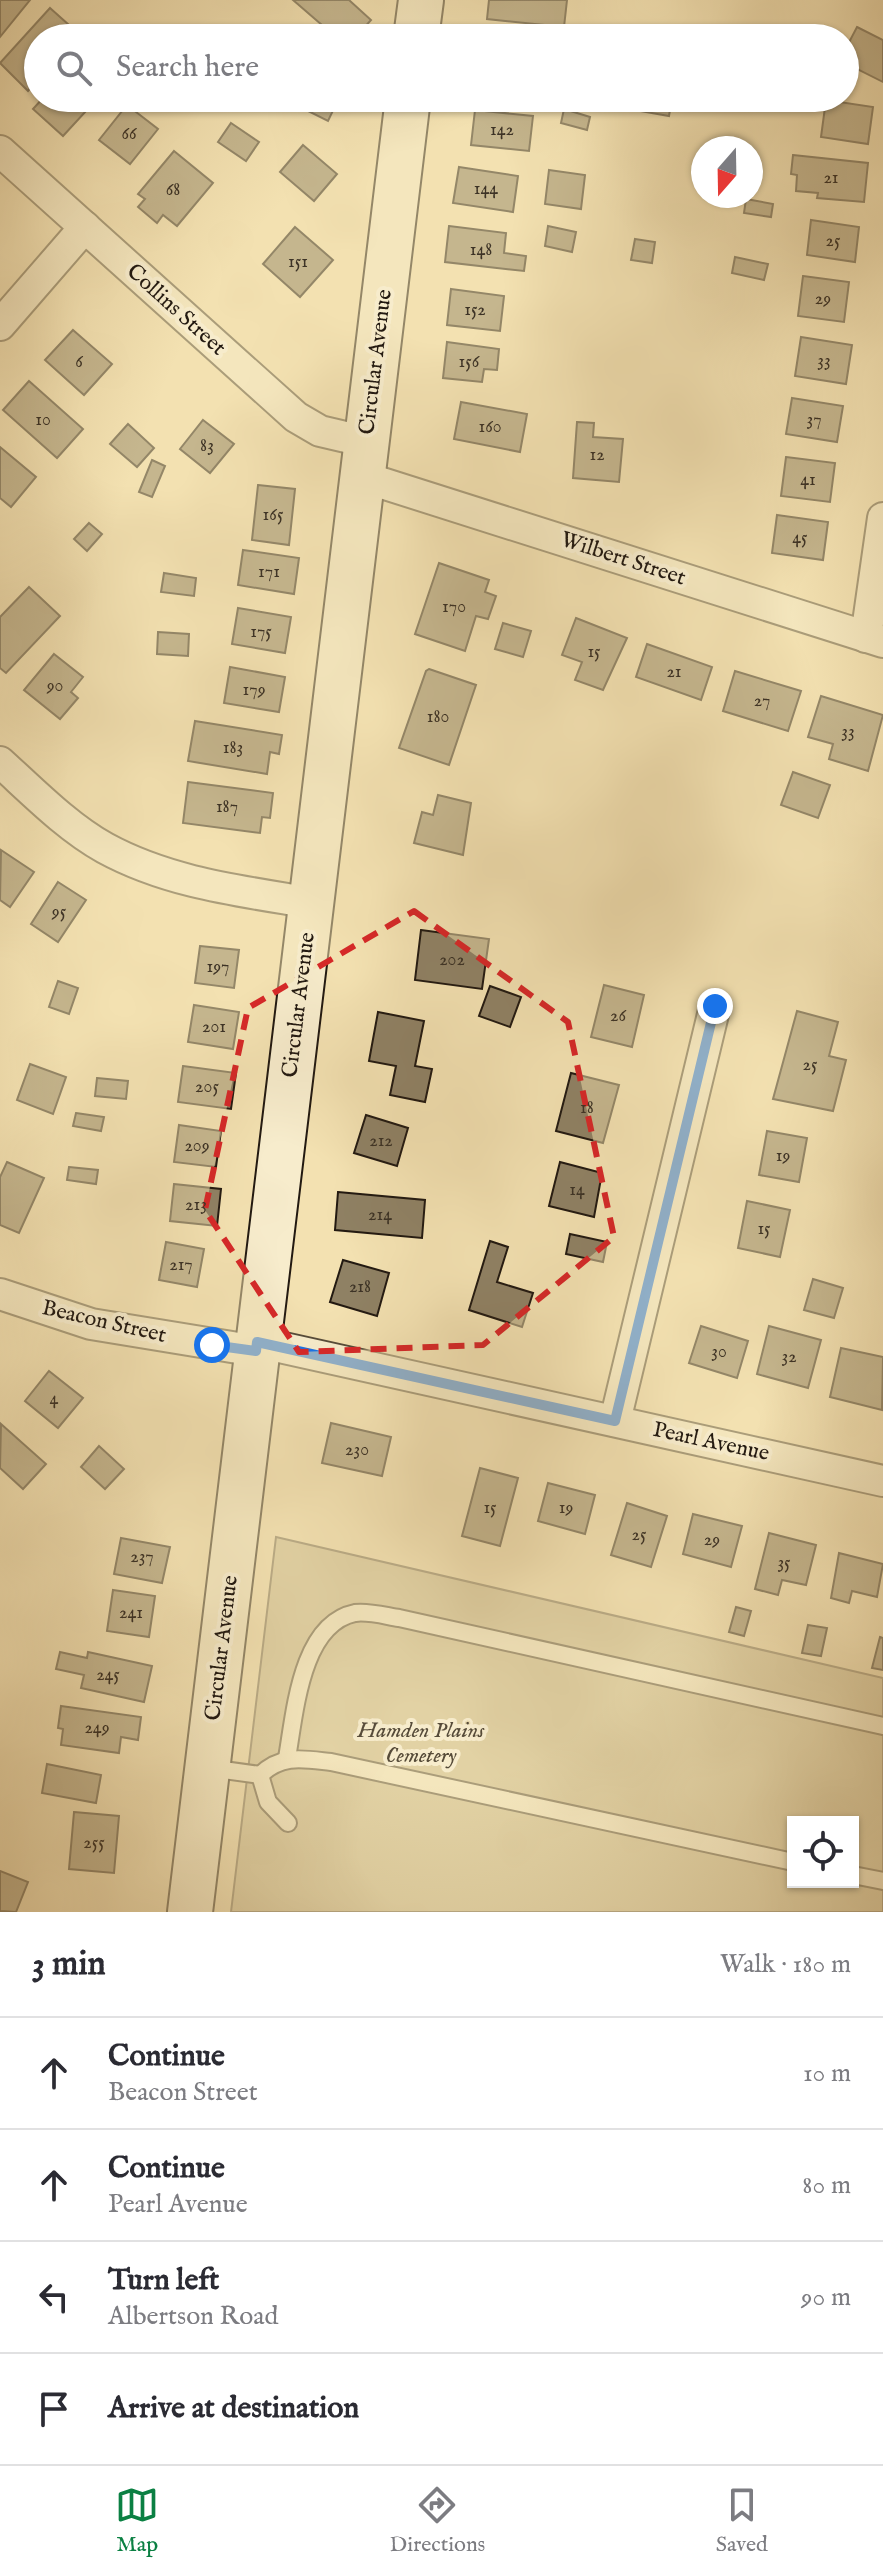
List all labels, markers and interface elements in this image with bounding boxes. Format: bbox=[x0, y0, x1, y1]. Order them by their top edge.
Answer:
search box bbox=[24, 24, 859, 112]
icon: search bbox=[52, 46, 96, 90]
text: Search here bbox=[116, 49, 259, 87]
house number: 142 bbox=[490, 119, 514, 142]
house number: 66 bbox=[121, 123, 137, 146]
north arrow bbox=[691, 136, 763, 208]
house number: 21 bbox=[823, 167, 839, 190]
house number: 144 bbox=[474, 178, 498, 201]
house number: 68 bbox=[166, 179, 180, 202]
house number: 25 bbox=[826, 230, 841, 253]
house number: 148 bbox=[470, 239, 492, 262]
house number: 151 bbox=[288, 251, 308, 274]
street label: Collins Street bbox=[120, 258, 232, 362]
street label: Circular Avenue bbox=[353, 288, 399, 436]
house number: 29 bbox=[815, 288, 831, 311]
house number: 152 bbox=[464, 299, 486, 322]
house number: 33 bbox=[817, 350, 831, 373]
house number: 6 bbox=[75, 351, 83, 374]
house number: 156 bbox=[459, 351, 480, 374]
house number: 10 bbox=[35, 409, 51, 432]
house number: 37 bbox=[806, 409, 822, 432]
house number: 160 bbox=[478, 416, 502, 439]
house number: 83 bbox=[200, 435, 214, 458]
house number: 12 bbox=[589, 444, 605, 467]
house number: 41 bbox=[800, 469, 816, 492]
house number: 165 bbox=[263, 504, 284, 527]
street label: Wilbert Street bbox=[557, 526, 689, 593]
house number: 45 bbox=[792, 527, 808, 550]
house number: 171 bbox=[258, 561, 280, 584]
house number: 170 bbox=[442, 596, 466, 619]
house number: 175 bbox=[250, 621, 272, 644]
house number: 15 bbox=[587, 641, 601, 664]
house number: 21 bbox=[666, 661, 682, 684]
house number: 90 bbox=[46, 675, 63, 698]
house number: 179 bbox=[243, 679, 265, 702]
house number: 27 bbox=[754, 690, 770, 713]
house number: 180 bbox=[427, 706, 449, 729]
house number: 33 bbox=[841, 721, 855, 744]
house number: 183 bbox=[223, 737, 243, 760]
house number: 187 bbox=[216, 796, 238, 819]
house number: 95 bbox=[51, 901, 67, 924]
street label: Circular Avenue bbox=[276, 931, 322, 1079]
house number: 202 bbox=[439, 949, 465, 972]
house number: 197 bbox=[207, 956, 229, 979]
route end bbox=[697, 988, 733, 1024]
house number: 26 bbox=[610, 1005, 626, 1028]
house number: 201 bbox=[202, 1016, 226, 1039]
house number: 25 bbox=[803, 1054, 818, 1077]
house number: 205 bbox=[195, 1076, 219, 1099]
house number: 18 bbox=[580, 1097, 594, 1120]
house number: 212 bbox=[369, 1130, 393, 1153]
house number: 209 bbox=[184, 1135, 210, 1158]
house number: 19 bbox=[776, 1145, 790, 1168]
house number: 14 bbox=[569, 1179, 585, 1202]
house number: 213 bbox=[185, 1194, 207, 1217]
house number: 214 bbox=[368, 1204, 392, 1227]
house number: 15 bbox=[757, 1218, 771, 1241]
house number: 217 bbox=[169, 1254, 193, 1277]
house number: 218 bbox=[349, 1276, 371, 1299]
street label: Beacon Street bbox=[39, 1294, 169, 1350]
route start bbox=[194, 1327, 230, 1363]
house number: 30 bbox=[711, 1341, 727, 1364]
house number: 32 bbox=[781, 1346, 797, 1369]
house number: 4 bbox=[50, 1388, 59, 1411]
street label: Pearl Avenue bbox=[650, 1416, 772, 1468]
house number: 230 bbox=[345, 1439, 369, 1462]
house number: 15 bbox=[483, 1497, 497, 1520]
house number: 19 bbox=[559, 1497, 573, 1520]
house number: 25 bbox=[632, 1524, 647, 1547]
house number: 29 bbox=[704, 1529, 720, 1552]
house number: 237 bbox=[130, 1546, 154, 1569]
house number: 35 bbox=[777, 1552, 791, 1575]
street label: Circular Avenue bbox=[199, 1574, 245, 1722]
house number: 241 bbox=[119, 1602, 143, 1625]
house number: 245 bbox=[96, 1664, 120, 1687]
house number: 249 bbox=[84, 1717, 110, 1740]
park label: Hamden Plains Cemetery bbox=[357, 1717, 485, 1770]
map controls bbox=[787, 1816, 859, 1888]
button: locate bbox=[787, 1816, 859, 1888]
house number: 255 bbox=[83, 1832, 105, 1855]
text: 3 min bbox=[32, 1943, 106, 1986]
text: Walk · 180 m bbox=[720, 1948, 851, 1981]
text: Continue bbox=[108, 2038, 225, 2076]
icon: ahead bbox=[32, 2051, 76, 2095]
text: 10 m bbox=[803, 2057, 851, 2090]
text: Beacon Street bbox=[108, 2076, 258, 2109]
text: Continue bbox=[108, 2150, 225, 2188]
icon: ahead bbox=[32, 2163, 76, 2207]
text: 80 m bbox=[802, 2169, 851, 2202]
text: Pearl Avenue bbox=[108, 2188, 248, 2221]
text: Turn left bbox=[108, 2262, 219, 2300]
icon: left bbox=[32, 2275, 76, 2319]
text: 90 m bbox=[801, 2281, 851, 2314]
text: Albertson Road bbox=[108, 2300, 278, 2333]
icon: arrive bbox=[32, 2387, 76, 2431]
text: Arrive at destination bbox=[108, 2390, 359, 2428]
tab: Map bbox=[115, 2483, 159, 2559]
tab: Directions bbox=[390, 2483, 485, 2559]
tab: Saved bbox=[716, 2483, 768, 2559]

